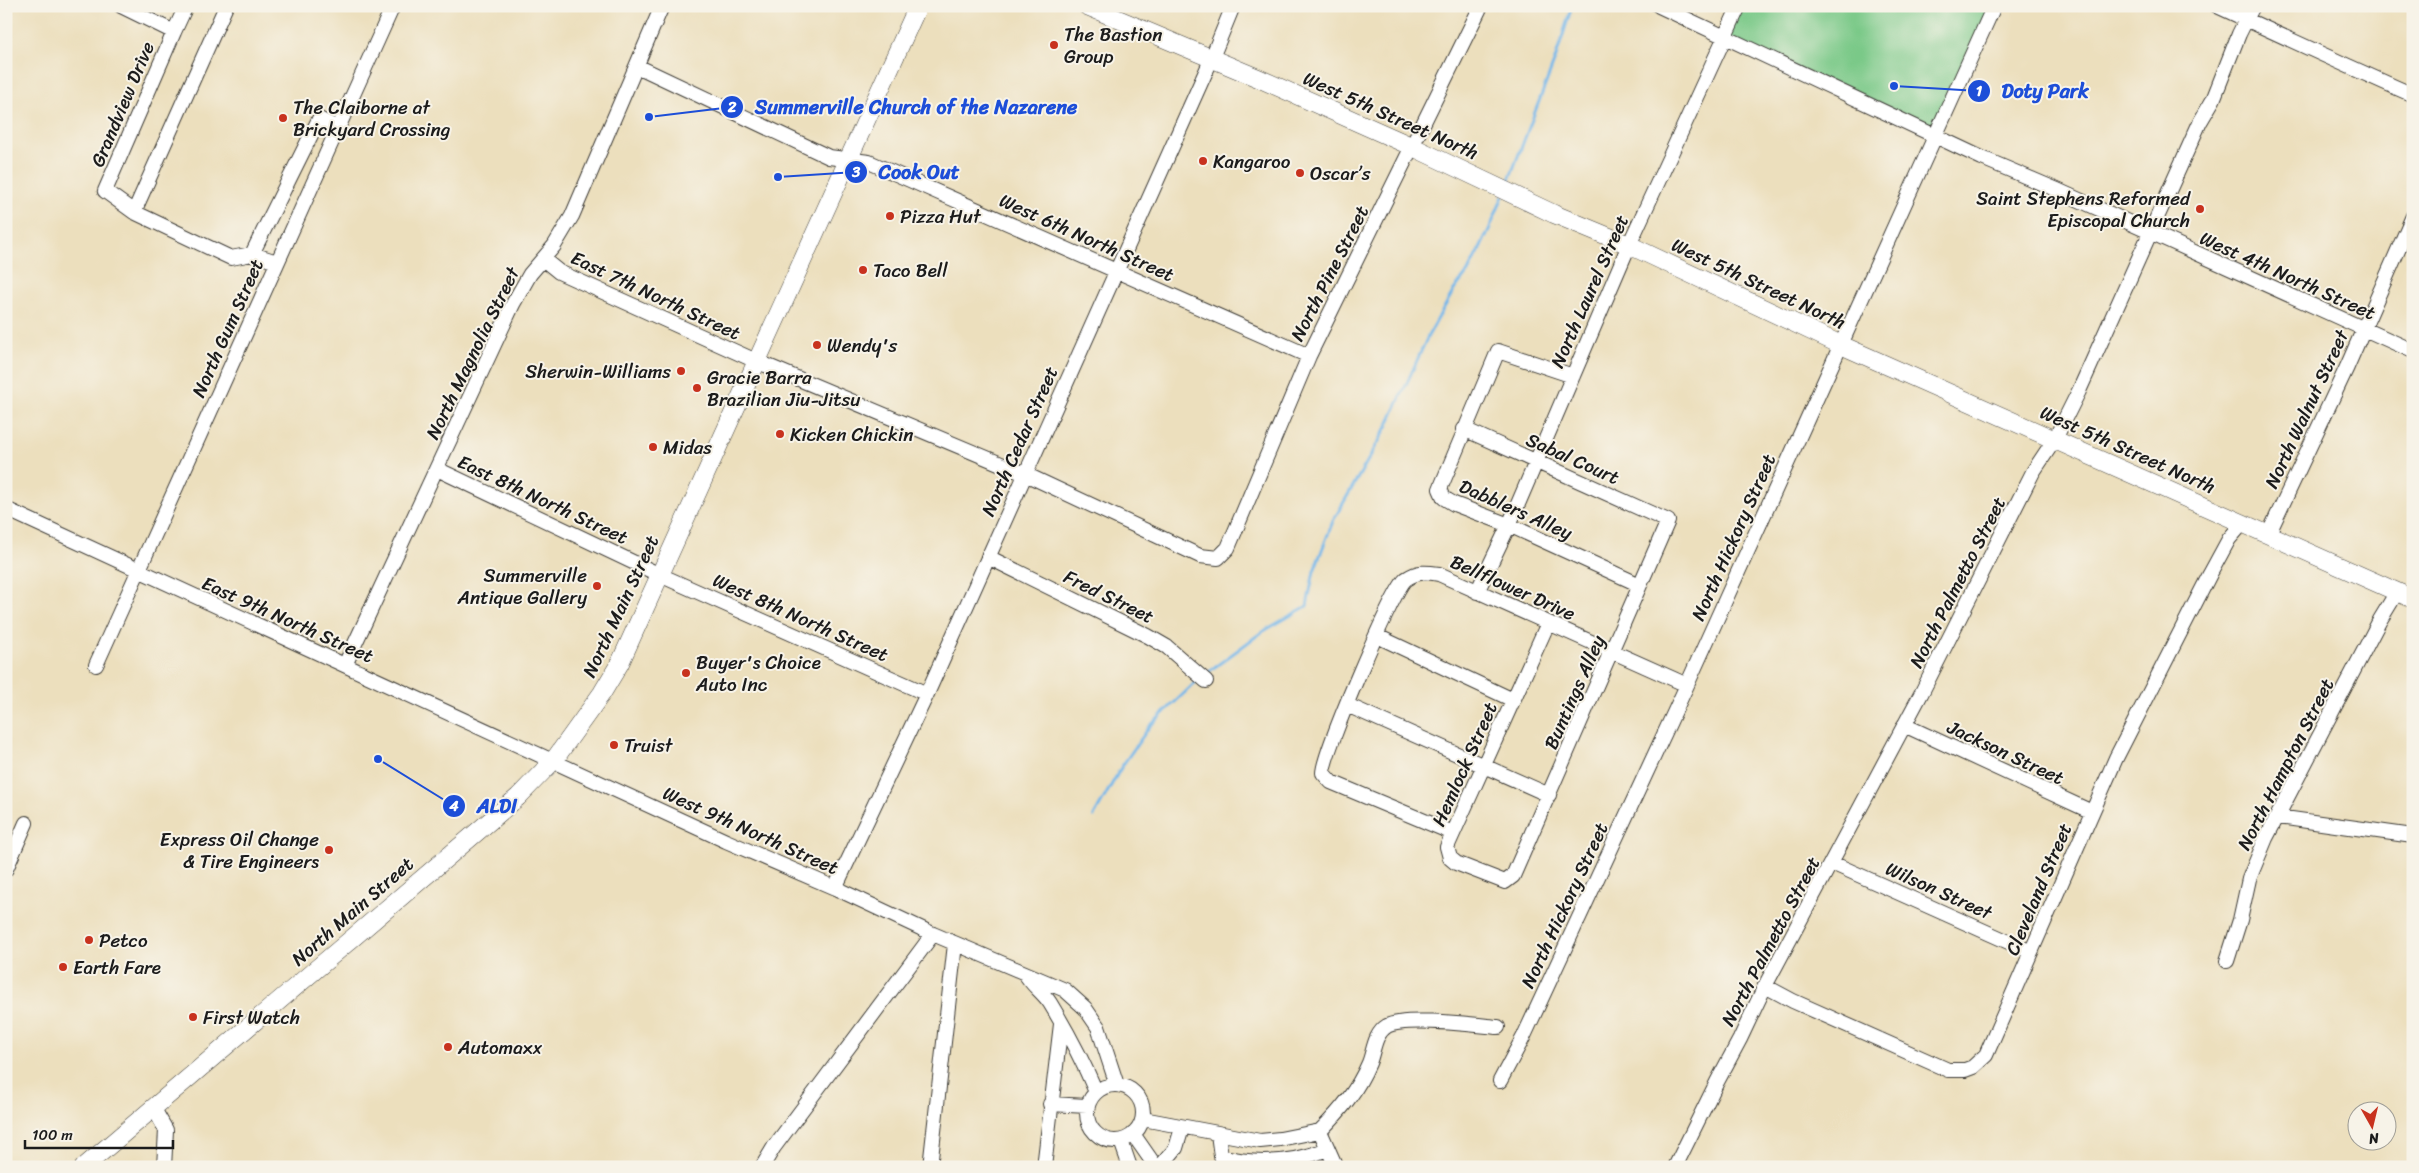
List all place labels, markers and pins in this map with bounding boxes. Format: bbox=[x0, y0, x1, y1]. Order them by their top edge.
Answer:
place label: The Bastion Group bbox=[1064, 18, 1162, 73]
marker: The Bastion Group bbox=[1048, 39, 1060, 51]
callout: Doty Park bbox=[1966, 74, 2099, 109]
callout: Summerville Church of the Nazarene bbox=[719, 89, 1087, 124]
place label: The Claiborne at Brickyard Crossing bbox=[293, 91, 451, 146]
marker: The Claiborne at Brickyard Crossing bbox=[277, 112, 289, 124]
place label: Kangaroo bbox=[1213, 145, 1291, 178]
callout: Cook Out bbox=[844, 154, 970, 189]
marker: Kangaroo bbox=[1197, 155, 1209, 167]
place label: Oscar’s bbox=[1310, 157, 1371, 190]
marker: Oscar’s bbox=[1294, 167, 1306, 179]
place label: Saint Stephens Reformed Episcopal Church bbox=[1976, 182, 2191, 237]
place label: Pizza Hut bbox=[900, 200, 982, 233]
marker: Saint Stephens Reformed Episcopal Church bbox=[2194, 203, 2206, 215]
marker: Pizza Hut bbox=[884, 210, 896, 222]
place label: Taco Bell bbox=[873, 254, 948, 287]
marker: Taco Bell bbox=[857, 264, 869, 276]
place label: Wendy's bbox=[827, 329, 898, 362]
marker: Wendy's bbox=[811, 339, 823, 351]
place label: Sherwin-Williams bbox=[525, 355, 671, 388]
place label: Gracie Barra Brazilian Jiu-Jitsu bbox=[707, 361, 861, 416]
marker: Sherwin-Williams bbox=[675, 365, 687, 377]
marker: Gracie Barra Brazilian Jiu-Jitsu bbox=[691, 382, 703, 394]
place label: Kicken Chickin bbox=[790, 418, 914, 451]
marker: Kicken Chickin bbox=[774, 428, 786, 440]
place label: Midas bbox=[663, 431, 712, 464]
marker: Midas bbox=[647, 441, 659, 453]
place label: Summerville Antique Gallery bbox=[457, 559, 587, 614]
marker: Summerville Antique Gallery bbox=[591, 580, 603, 592]
place label: Buyer's Choice Auto Inc bbox=[695, 646, 821, 701]
marker: Buyer's Choice Auto Inc bbox=[680, 667, 692, 679]
place label: Truist bbox=[624, 729, 674, 762]
marker: Truist bbox=[608, 739, 620, 751]
callout: ALDI bbox=[442, 789, 527, 824]
place label: Express Oil Change & Tire Engineers bbox=[160, 823, 319, 878]
marker: Express Oil Change & Tire Engineers bbox=[323, 844, 335, 856]
place label: Petco bbox=[99, 924, 148, 957]
marker: Petco bbox=[83, 934, 95, 946]
place label: Earth Fare bbox=[73, 951, 161, 984]
marker: Earth Fare bbox=[57, 961, 69, 973]
place label: First Watch bbox=[203, 1001, 300, 1034]
marker: First Watch bbox=[187, 1011, 199, 1023]
place label: Automaxx bbox=[457, 1031, 542, 1064]
marker: Automaxx bbox=[442, 1041, 454, 1053]

